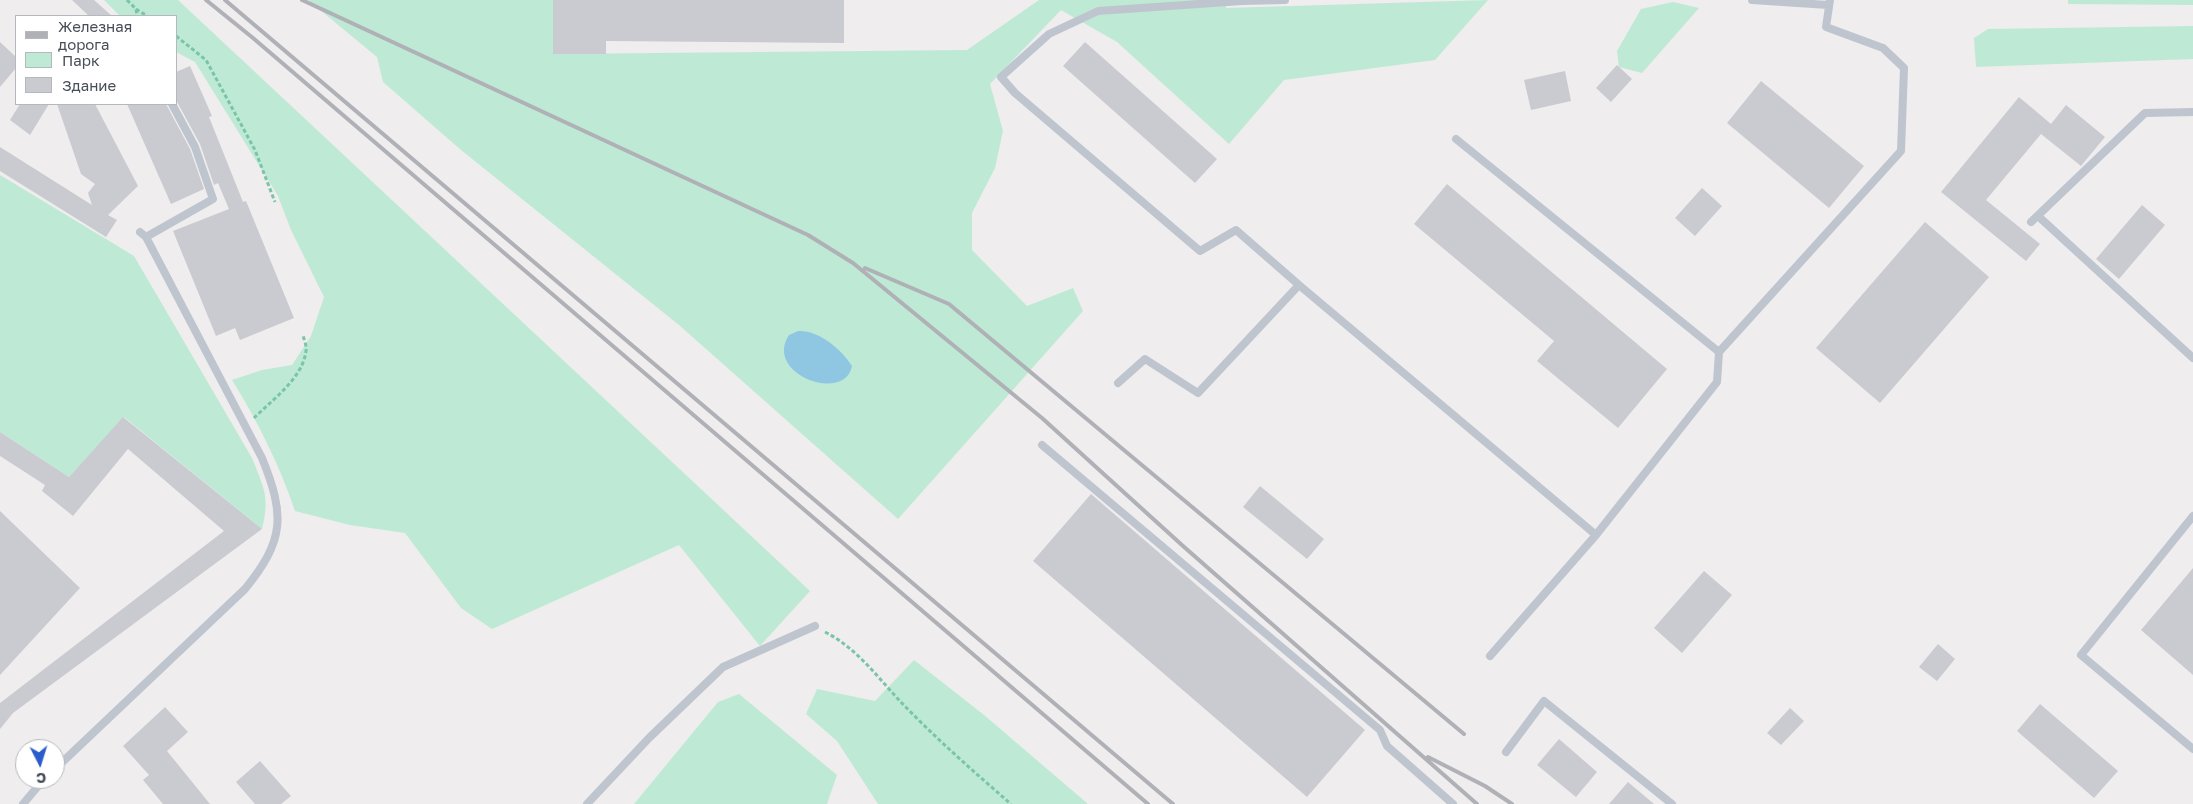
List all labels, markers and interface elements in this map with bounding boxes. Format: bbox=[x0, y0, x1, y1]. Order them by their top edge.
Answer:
legend bbox=[15, 15, 178, 105]
text: Железная дорога bbox=[58, 17, 132, 53]
text: Парк bbox=[62, 51, 100, 69]
text: Здание bbox=[62, 76, 116, 94]
north arrow bbox=[15, 739, 65, 789]
text: С bbox=[36, 770, 47, 787]

